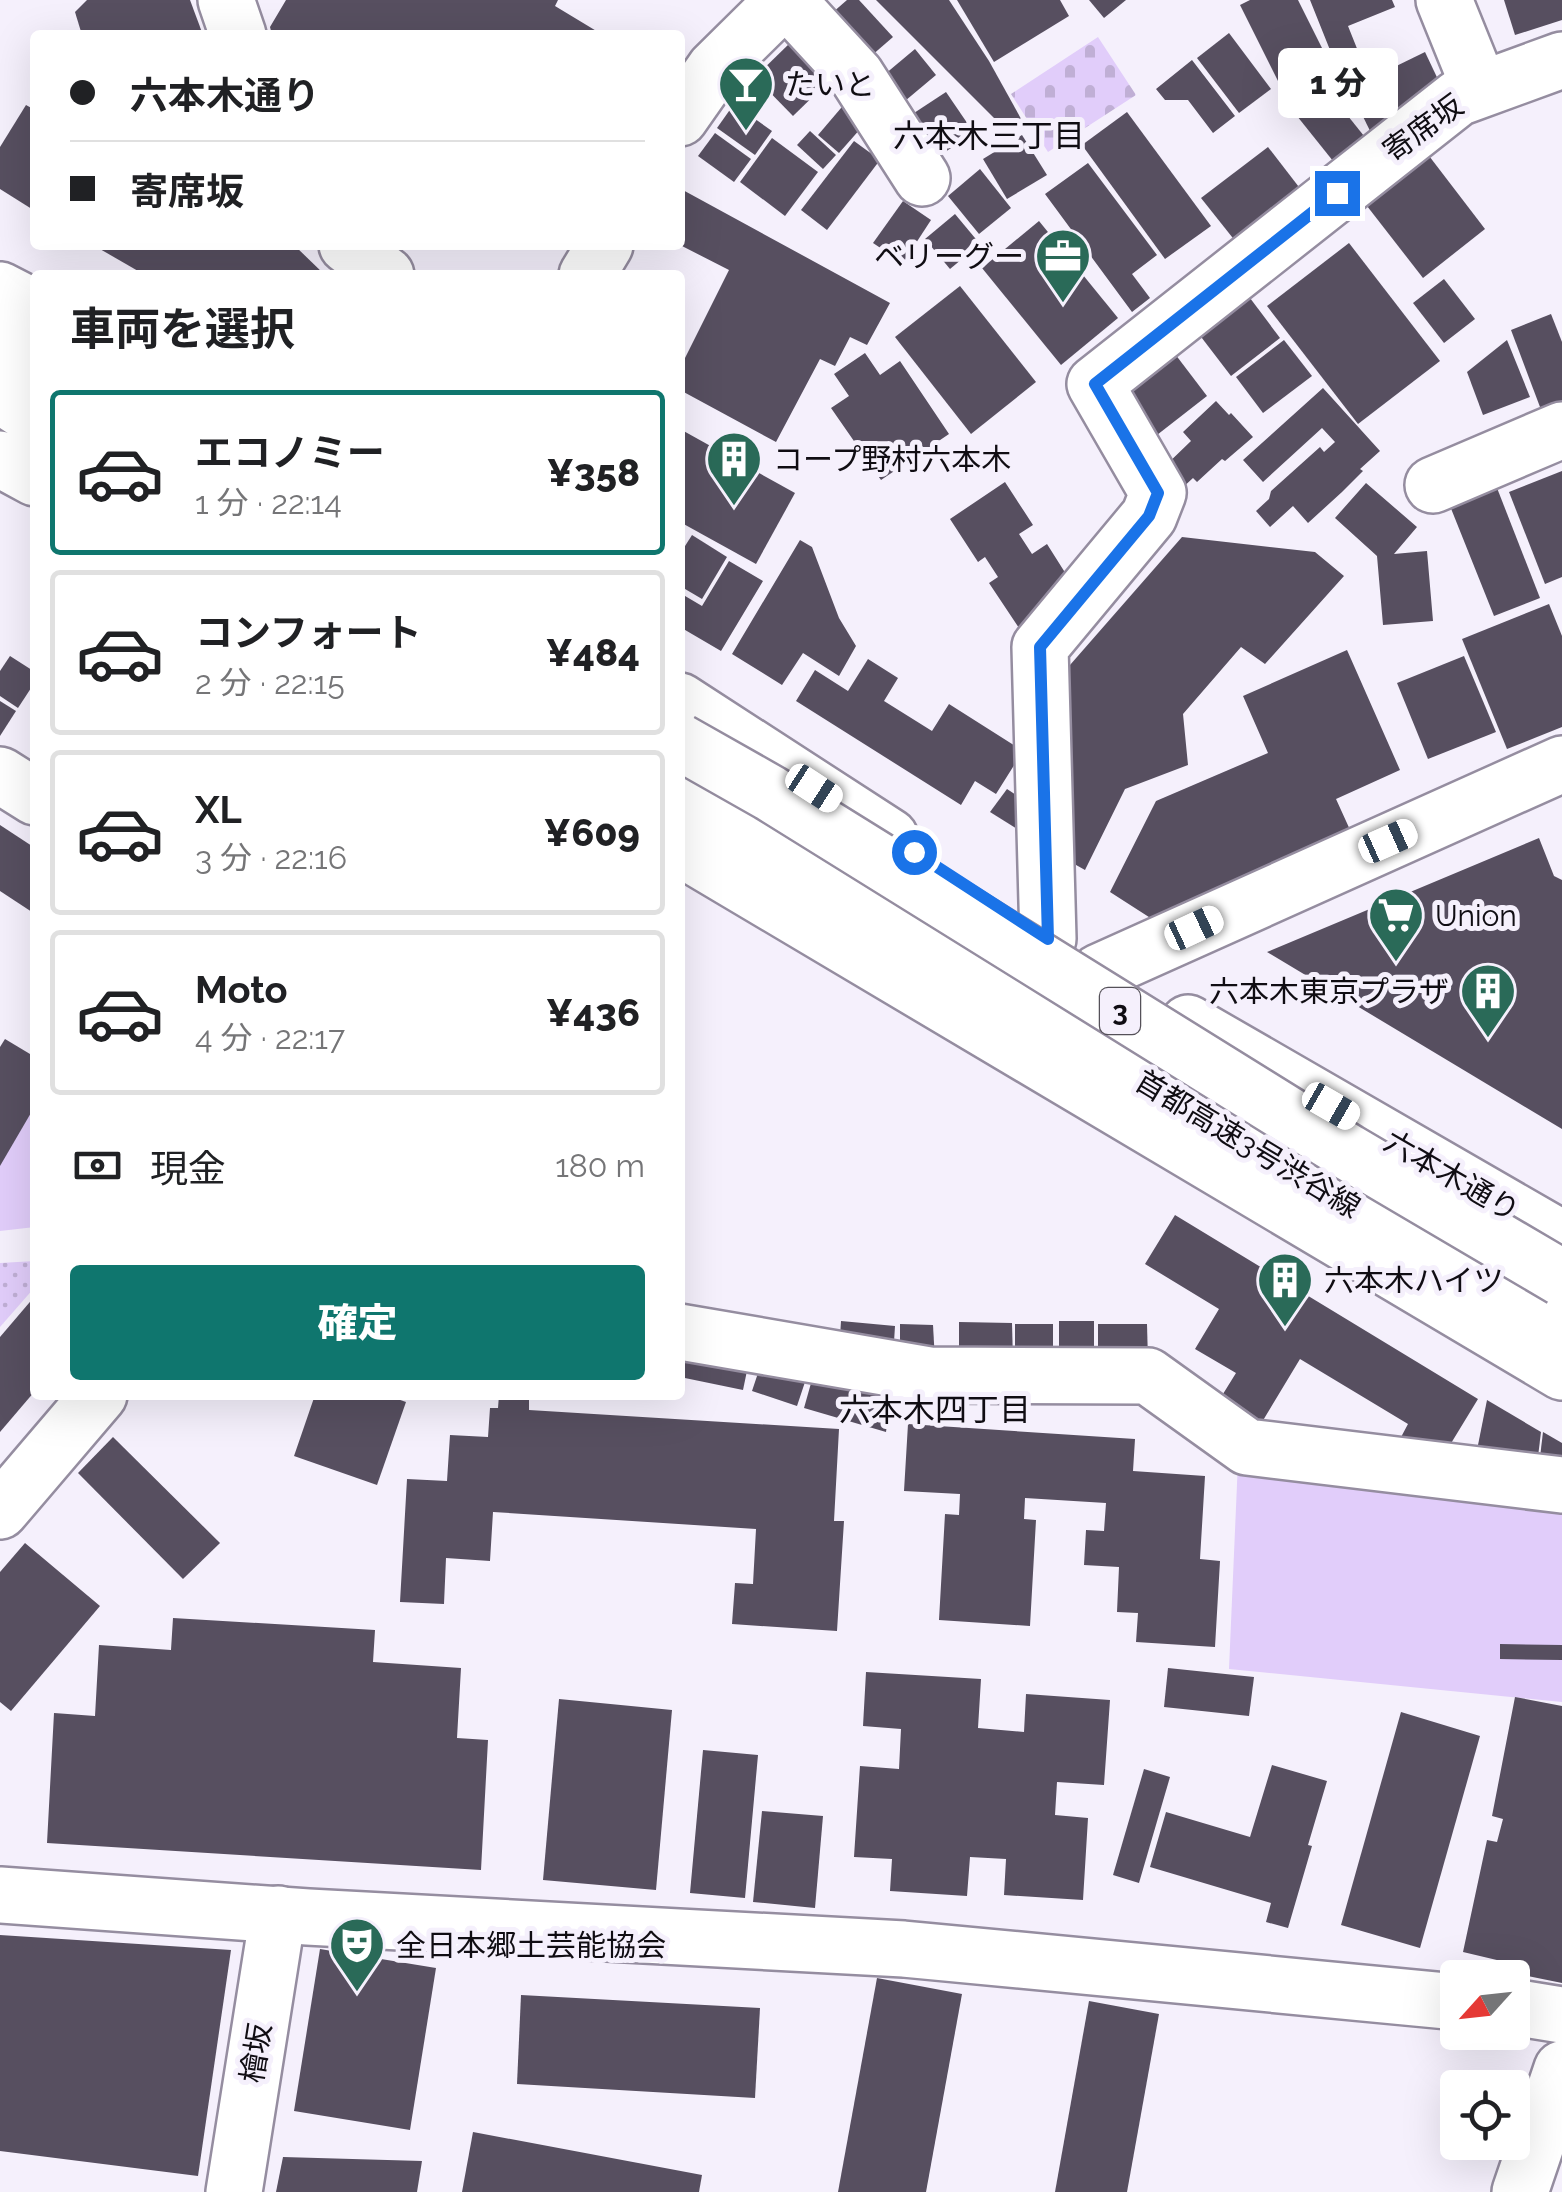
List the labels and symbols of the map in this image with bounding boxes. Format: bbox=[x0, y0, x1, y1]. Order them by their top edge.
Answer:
callout: 1 分 bbox=[1277, 48, 1397, 118]
bar icon: たいと bbox=[716, 54, 776, 133]
place label: たいと bbox=[785, 67, 875, 102]
street label: 寄席坂 bbox=[1376, 87, 1470, 169]
district label: 六本木三丁目 bbox=[893, 117, 1085, 154]
route end bbox=[1315, 171, 1360, 216]
office icon: ベリーグー bbox=[1033, 226, 1093, 305]
place label: ベリーグー bbox=[874, 239, 1024, 274]
building icon: コープ野村六本木 bbox=[704, 429, 764, 508]
place label: コープ野村六本木 bbox=[773, 442, 1011, 477]
car bbox=[781, 759, 847, 817]
car bbox=[1354, 815, 1422, 867]
route start bbox=[892, 830, 937, 875]
supermarket icon: Union bbox=[1366, 885, 1426, 964]
place label: Union bbox=[1435, 898, 1517, 933]
car bbox=[1160, 902, 1228, 954]
building icon: 六本木東京プラザ bbox=[1458, 961, 1518, 1040]
place label: 六本木東京プラザ bbox=[1209, 974, 1449, 1009]
road number: 3 bbox=[1100, 988, 1140, 1034]
street label: 首都高速3号渋谷線 bbox=[1129, 1063, 1367, 1225]
car bbox=[1298, 1078, 1364, 1134]
street label: 六本木通り bbox=[1378, 1123, 1526, 1229]
building icon: 六本木ハイツ bbox=[1255, 1250, 1315, 1329]
place label: 六本木ハイツ bbox=[1324, 1263, 1503, 1298]
district label: 六本木四丁目 bbox=[839, 1391, 1031, 1428]
theatre icon: 全日本郷土芸能協会 bbox=[327, 1915, 387, 1994]
place label: 全日本郷土芸能協会 bbox=[396, 1928, 666, 1963]
north arrow bbox=[1440, 1960, 1530, 2050]
street label: 檜坂 bbox=[234, 2021, 278, 2085]

